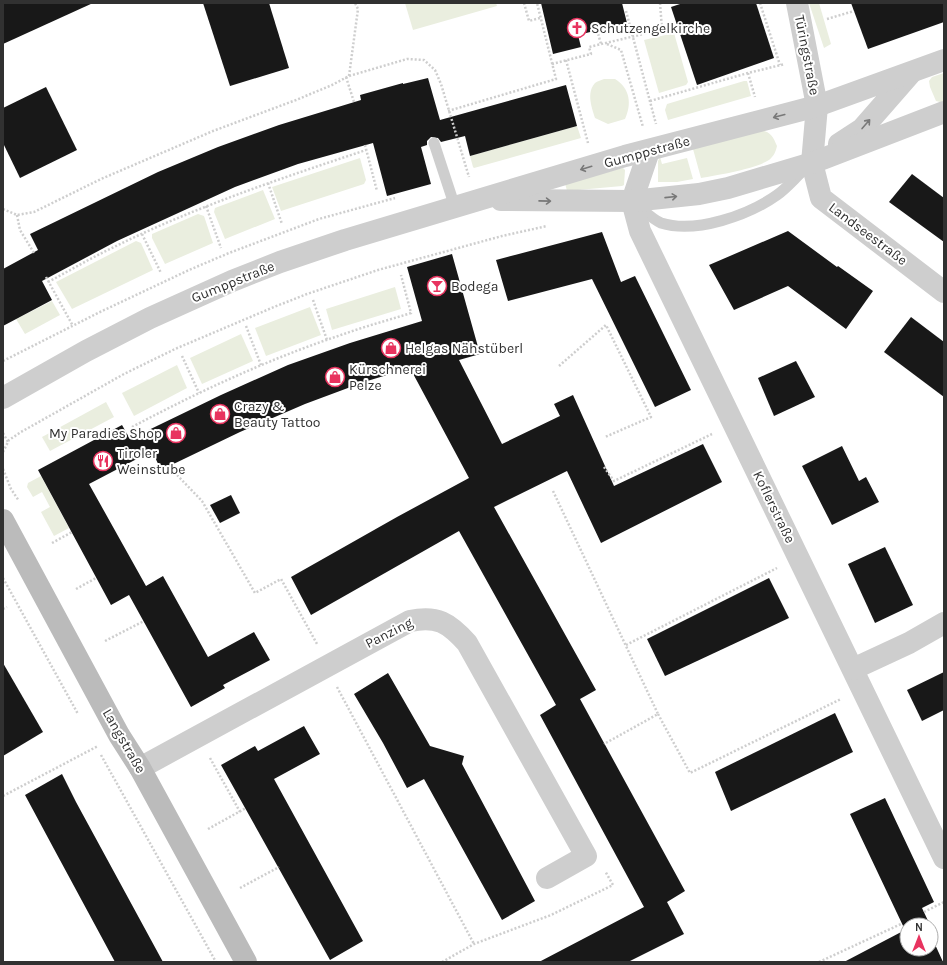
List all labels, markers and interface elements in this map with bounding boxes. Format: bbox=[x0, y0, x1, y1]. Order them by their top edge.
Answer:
street label: Türingstraße bbox=[791, 13, 823, 97]
church icon: Schutzengelkirche bbox=[566, 17, 588, 39]
place label: Schutzengelkirche bbox=[591, 20, 710, 37]
one-way arrow bbox=[773, 113, 786, 121]
one-way arrow bbox=[861, 119, 870, 129]
street label: Gumppstraße bbox=[602, 132, 692, 172]
one-way arrow bbox=[580, 165, 593, 172]
one-way arrow bbox=[664, 193, 677, 201]
one-way arrow bbox=[538, 197, 551, 205]
street label: Landseestraße bbox=[825, 199, 911, 269]
street label: Gumppstraße bbox=[189, 258, 277, 306]
bar icon: Bodega bbox=[426, 275, 448, 297]
place label: Bodega bbox=[451, 278, 498, 295]
shop icon: Helgas Nähstüberl bbox=[380, 337, 402, 359]
place label: Helgas Nähstüberl bbox=[405, 340, 523, 357]
place label: Kürschnerei Pelze bbox=[349, 361, 426, 394]
shop icon: Kürschnerei Pelze bbox=[324, 366, 346, 388]
place label: Crazy & Beauty Tattoo bbox=[234, 398, 321, 431]
shop icon: Crazy & Beauty Tattoo bbox=[209, 403, 231, 425]
shop icon: My Paradies Shop bbox=[165, 422, 187, 444]
place label: My Paradies Shop bbox=[49, 425, 162, 442]
place label: Tiroler Weinstube bbox=[117, 445, 185, 478]
restaurant icon: Tiroler Weinstube bbox=[92, 450, 114, 472]
street label: Koflerstraße bbox=[749, 468, 799, 546]
street label: Panzing bbox=[362, 614, 416, 652]
street label: Langstraße bbox=[99, 706, 149, 776]
north arrow bbox=[899, 917, 939, 957]
text: N bbox=[915, 921, 923, 934]

